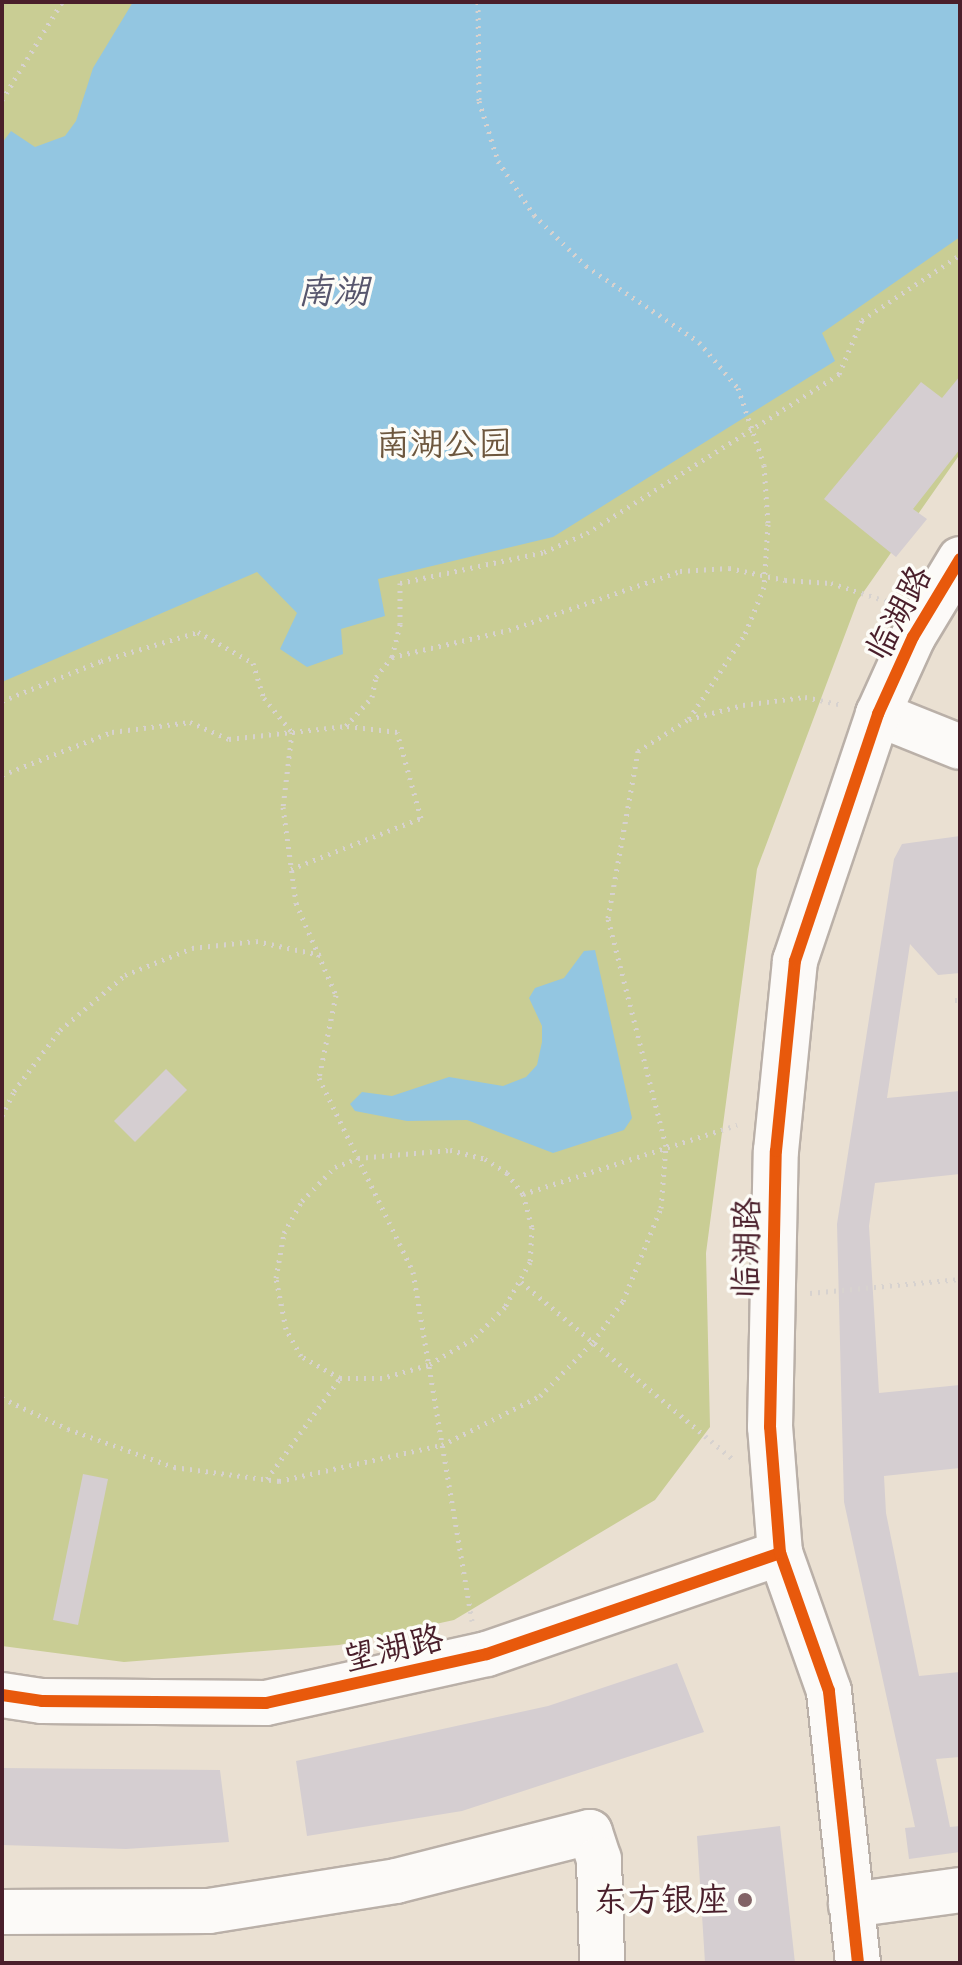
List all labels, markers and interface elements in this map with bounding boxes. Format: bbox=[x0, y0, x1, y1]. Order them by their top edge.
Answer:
water label: 南湖 bbox=[297, 270, 369, 314]
park label: 南湖公园 bbox=[376, 424, 512, 464]
street label: 临湖路 bbox=[856, 558, 940, 668]
street label: 临湖路 bbox=[725, 1197, 767, 1299]
street label: 望湖路 bbox=[339, 1617, 447, 1679]
place label: 东方银座 bbox=[593, 1880, 729, 1920]
marker: 东方银座 bbox=[736, 1891, 754, 1909]

